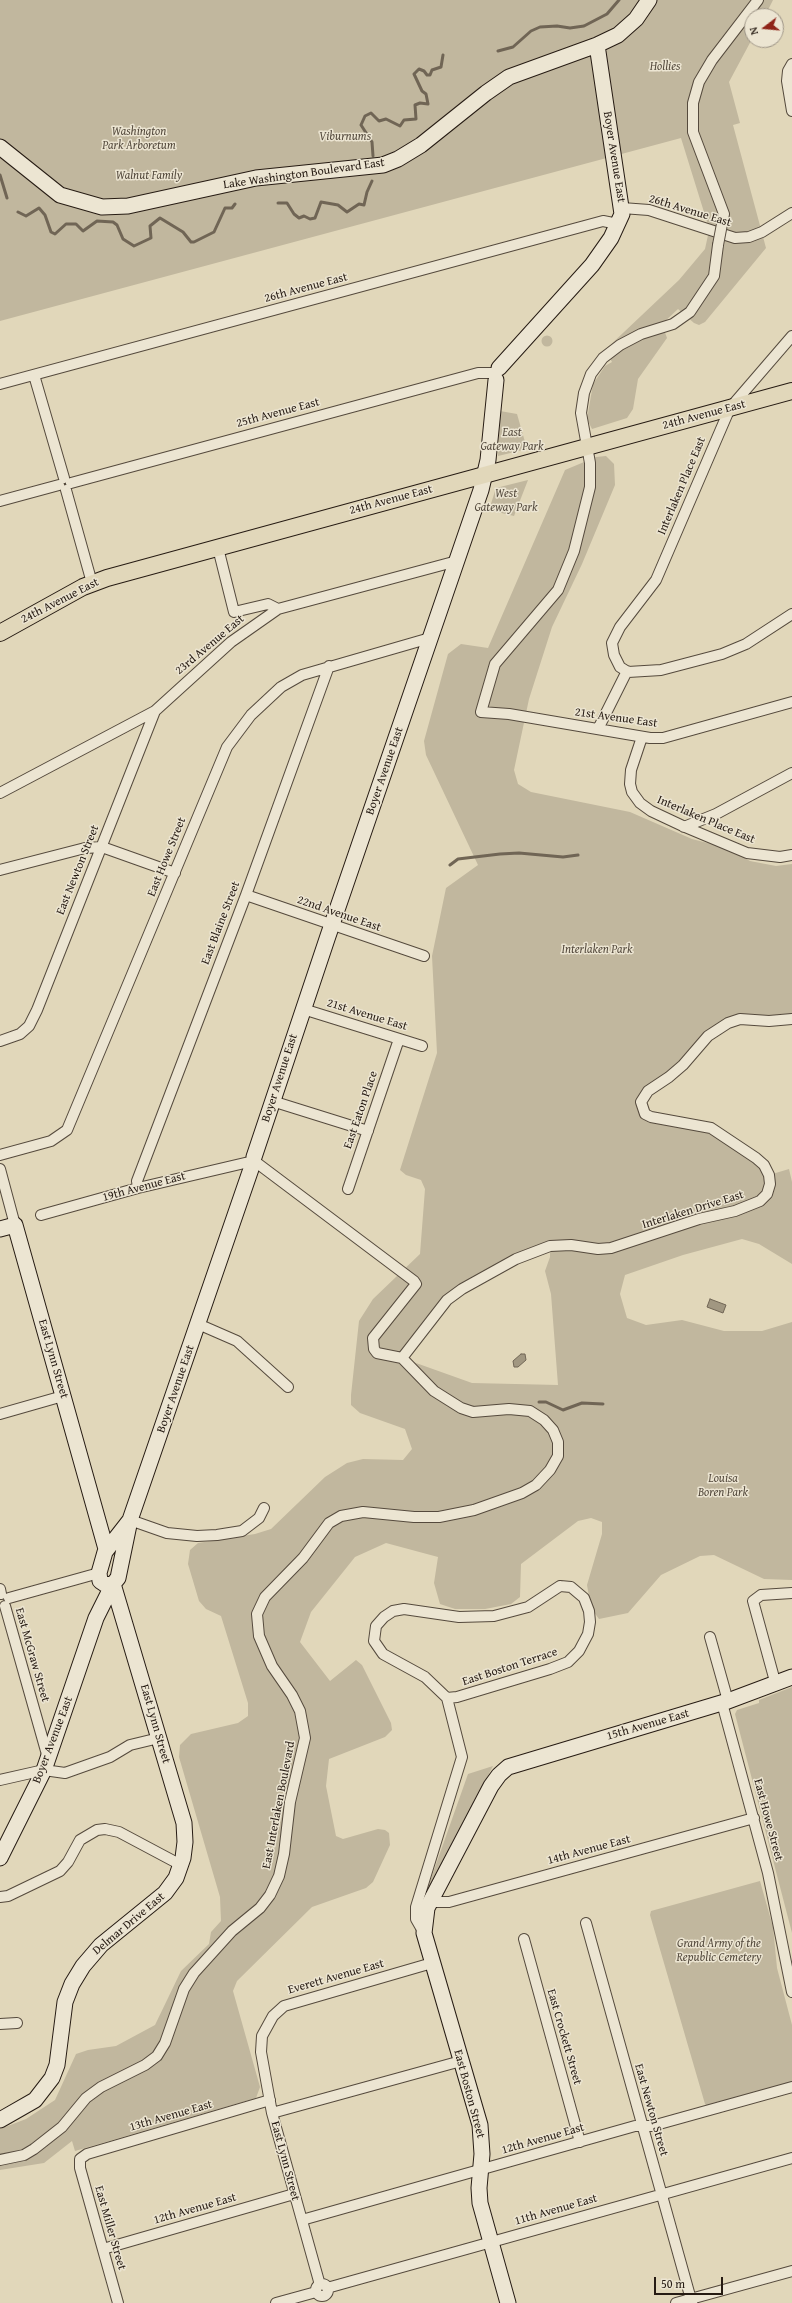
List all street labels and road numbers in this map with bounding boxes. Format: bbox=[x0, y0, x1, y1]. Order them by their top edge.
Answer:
street label: Boyer Avenue East bbox=[600, 110, 628, 204]
street label: Lake Washington Boulevard East bbox=[222, 156, 386, 192]
street label: 26th Avenue East bbox=[647, 192, 733, 230]
street label: 26th Avenue East bbox=[263, 270, 349, 306]
street label: 25th Avenue East bbox=[235, 395, 321, 431]
street label: 24th Avenue East bbox=[661, 397, 747, 433]
street label: Interlaken Place East bbox=[655, 435, 709, 537]
street label: 24th Avenue East bbox=[348, 482, 434, 518]
street label: 24th Avenue East bbox=[19, 575, 101, 627]
street label: 23rd Avenue East bbox=[173, 612, 247, 678]
street label: 21st Avenue East bbox=[574, 705, 658, 731]
street label: Boyer Avenue East bbox=[363, 725, 407, 817]
street label: Interlaken Place East bbox=[655, 793, 757, 847]
street label: East Howe Street bbox=[145, 815, 189, 899]
street label: East Newton Street bbox=[53, 823, 103, 917]
street label: East Blaine Street bbox=[199, 879, 243, 967]
street label: 22nd Avenue East bbox=[295, 893, 383, 935]
street label: 21st Avenue East bbox=[325, 996, 409, 1034]
street label: Boyer Avenue East bbox=[259, 1032, 301, 1124]
street label: East Eaton Place bbox=[341, 1069, 381, 1151]
street label: 19th Avenue East bbox=[101, 1169, 187, 1205]
street label: Interlaken Drive East bbox=[640, 1188, 746, 1232]
street label: East Lynn Street bbox=[35, 1318, 71, 1400]
street label: Boyer Avenue East bbox=[154, 1343, 198, 1435]
street label: East McGraw Street bbox=[12, 1606, 52, 1704]
street label: East Boston Terrace bbox=[461, 1645, 559, 1689]
street label: East Lynn Street bbox=[137, 1683, 173, 1765]
street label: Boyer Avenue East bbox=[30, 1694, 76, 1786]
street label: 15th Avenue East bbox=[605, 1706, 691, 1744]
street label: East Interlaken Boulevard bbox=[260, 1740, 298, 1870]
street label: East Howe Street bbox=[750, 1777, 786, 1863]
street label: 14th Avenue East bbox=[546, 1832, 632, 1868]
street label: Delmar Drive East bbox=[90, 1890, 168, 1958]
street label: Everett Avenue East bbox=[286, 1956, 386, 1998]
street label: East Crockett Street bbox=[543, 1987, 585, 2087]
street label: East Boston Street bbox=[450, 2048, 488, 2140]
street label: East Newton Street bbox=[631, 2062, 671, 2158]
street label: 13th Avenue East bbox=[128, 2097, 214, 2135]
street label: East Lynn Street bbox=[267, 2120, 303, 2202]
street label: 12th Avenue East bbox=[500, 2120, 586, 2158]
street label: East Miller Street bbox=[91, 2184, 129, 2272]
street label: 12th Avenue East bbox=[152, 2190, 238, 2228]
street label: 11th Avenue East bbox=[513, 2191, 599, 2229]

